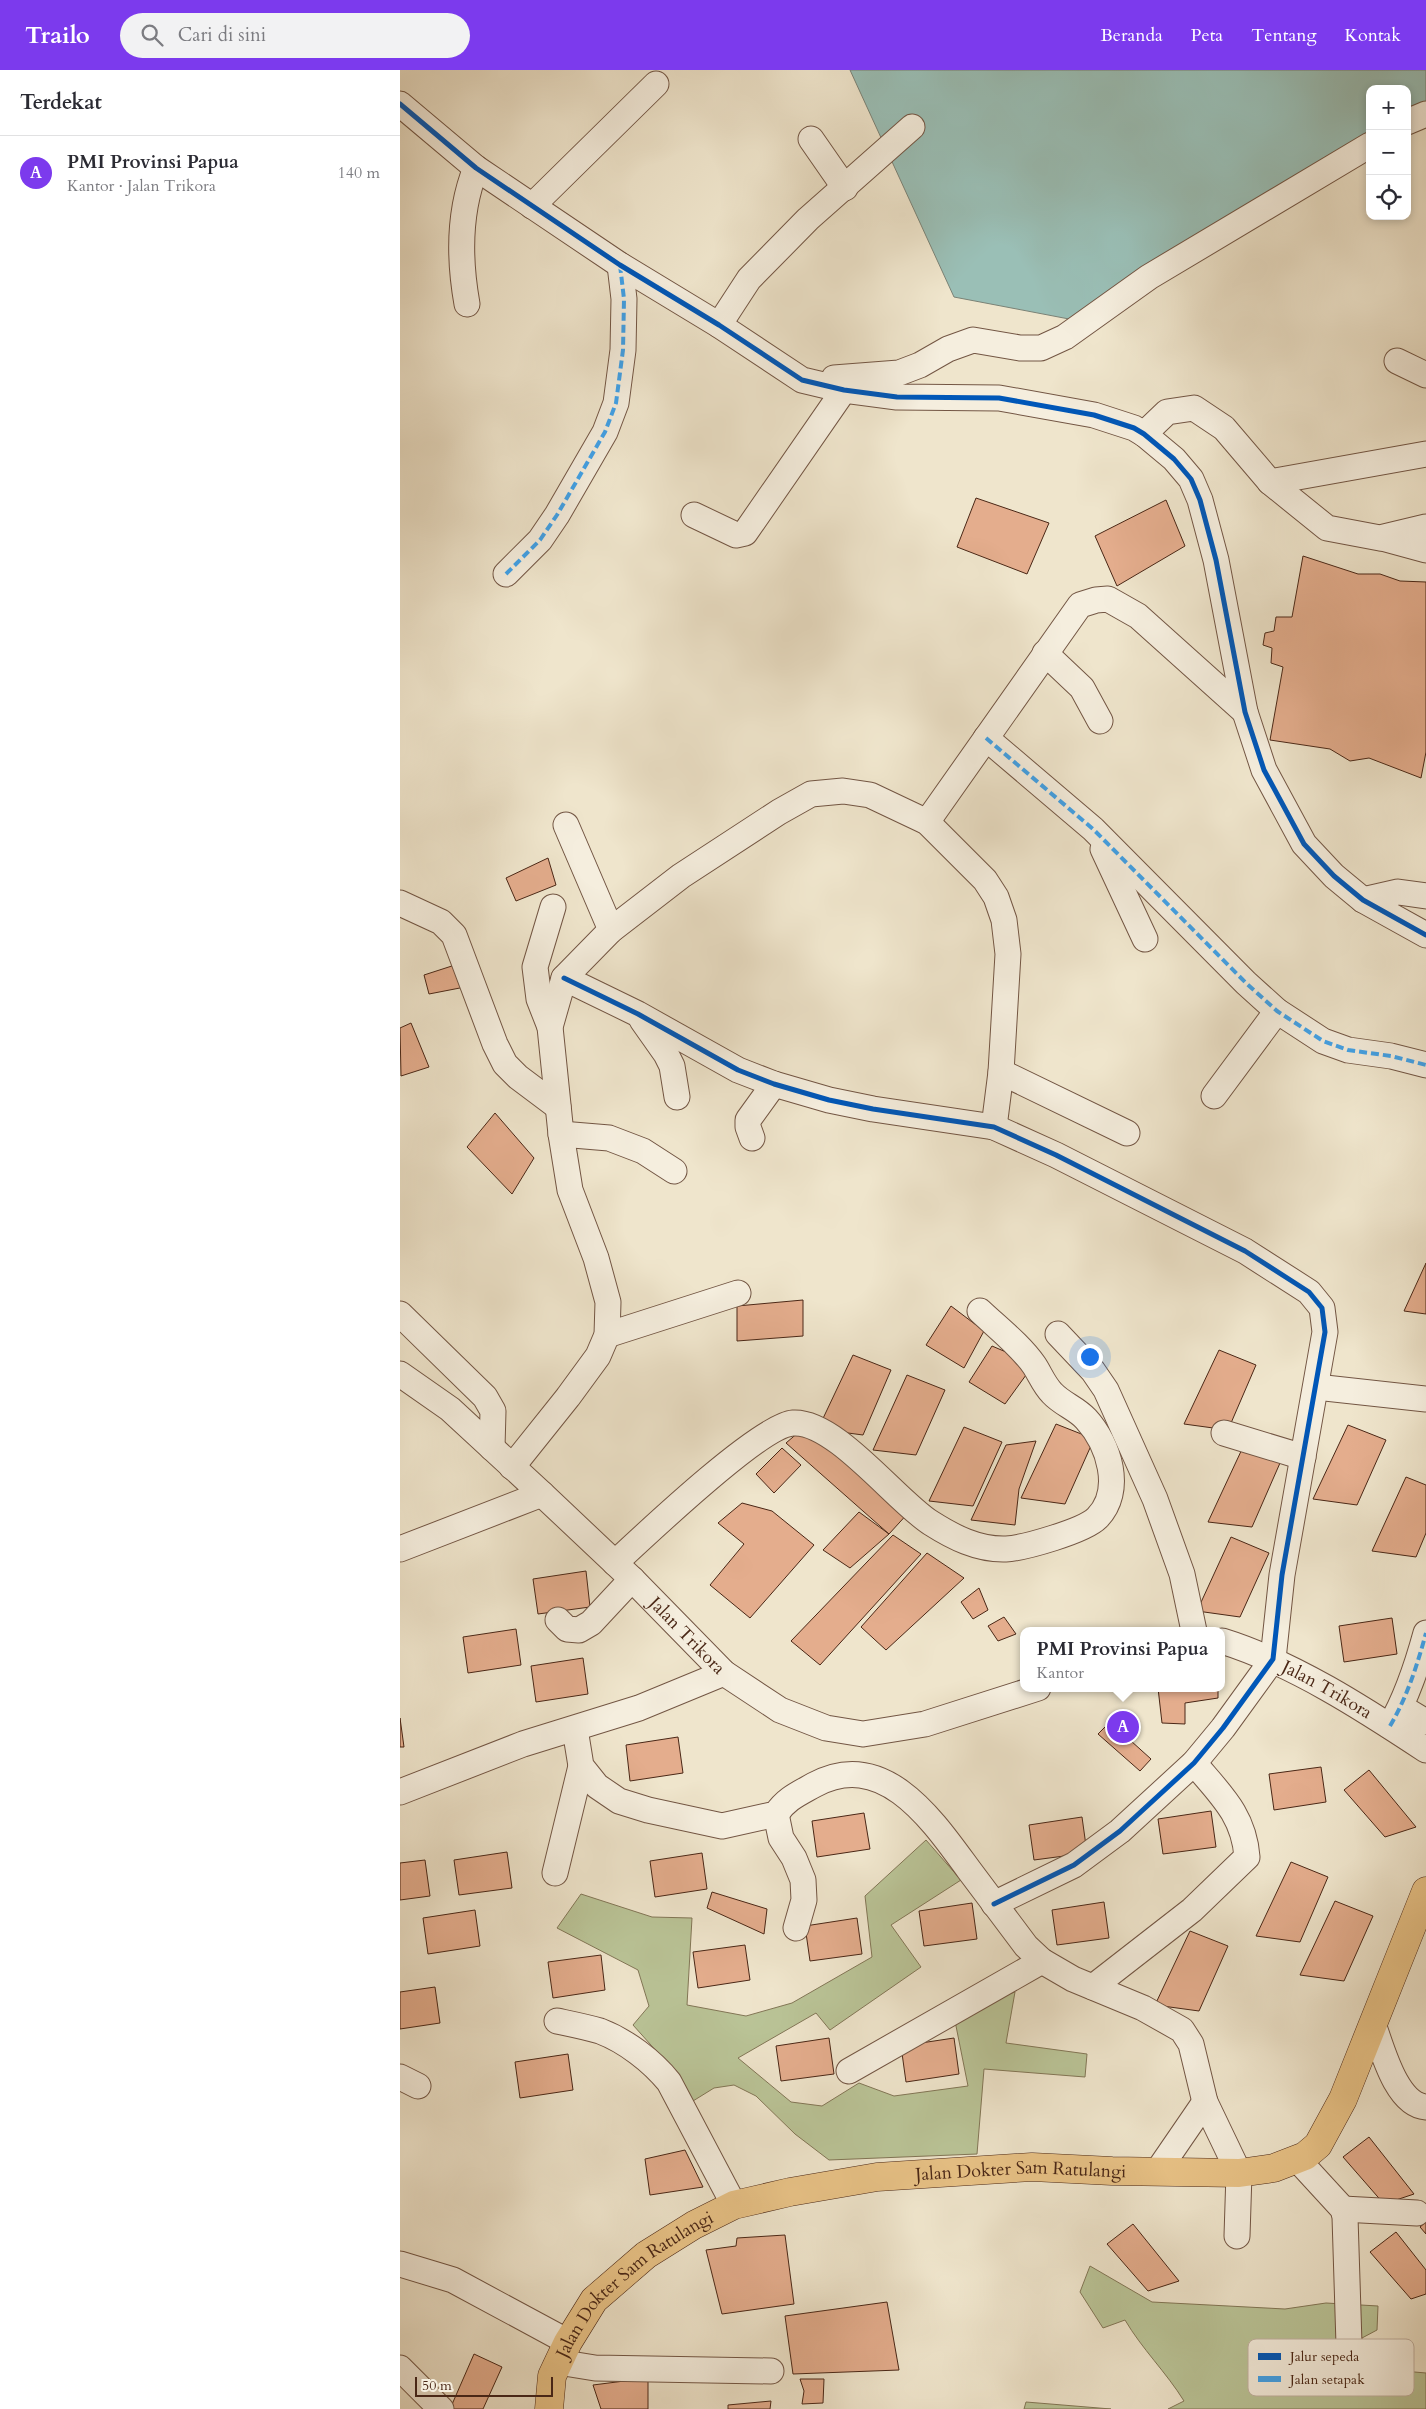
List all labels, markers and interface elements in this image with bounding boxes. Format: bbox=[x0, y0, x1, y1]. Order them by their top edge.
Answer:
search box bbox=[120, 13, 470, 58]
text: Trailo bbox=[25, 19, 90, 52]
icon: search bbox=[138, 21, 166, 49]
text: Cari di sini bbox=[178, 22, 266, 48]
text: Beranda bbox=[1101, 23, 1163, 48]
text: Peta bbox=[1191, 23, 1223, 48]
text: Tentang bbox=[1251, 23, 1317, 48]
text: Kontak bbox=[1345, 23, 1401, 48]
map controls bbox=[1366, 85, 1411, 220]
button: + bbox=[1366, 85, 1411, 130]
text: Terdekat bbox=[20, 88, 102, 117]
button: − bbox=[1366, 130, 1411, 175]
text: PMI Provinsi Papua bbox=[67, 149, 239, 175]
text: A bbox=[30, 162, 42, 184]
text: 140 m bbox=[338, 162, 380, 184]
text: Kantor · Jalan Trikora bbox=[67, 175, 216, 197]
button: locate bbox=[1366, 175, 1411, 220]
your location bbox=[1077, 1344, 1103, 1370]
street label: Jalan Trikora bbox=[641, 1589, 731, 1680]
popup bbox=[1020, 1627, 1225, 1692]
text: PMI Provinsi Papua bbox=[1037, 1636, 1208, 1662]
street label: Jalan Trikora bbox=[1275, 1653, 1377, 1725]
text: Kantor bbox=[1037, 1662, 1084, 1684]
pin: A bbox=[1107, 1708, 1139, 1746]
street label: Jalan Dokter Sam Ratulangi bbox=[912, 2155, 1126, 2188]
street label: Jalan Dokter Sam Ratulangi bbox=[549, 2205, 718, 2365]
legend bbox=[1248, 2339, 1414, 2396]
text: Jalur sepeda bbox=[1288, 2347, 1359, 2366]
text: Jalan setapak bbox=[1288, 2370, 1365, 2389]
scale bar bbox=[415, 2374, 552, 2397]
text: 50 m bbox=[422, 2376, 452, 2395]

